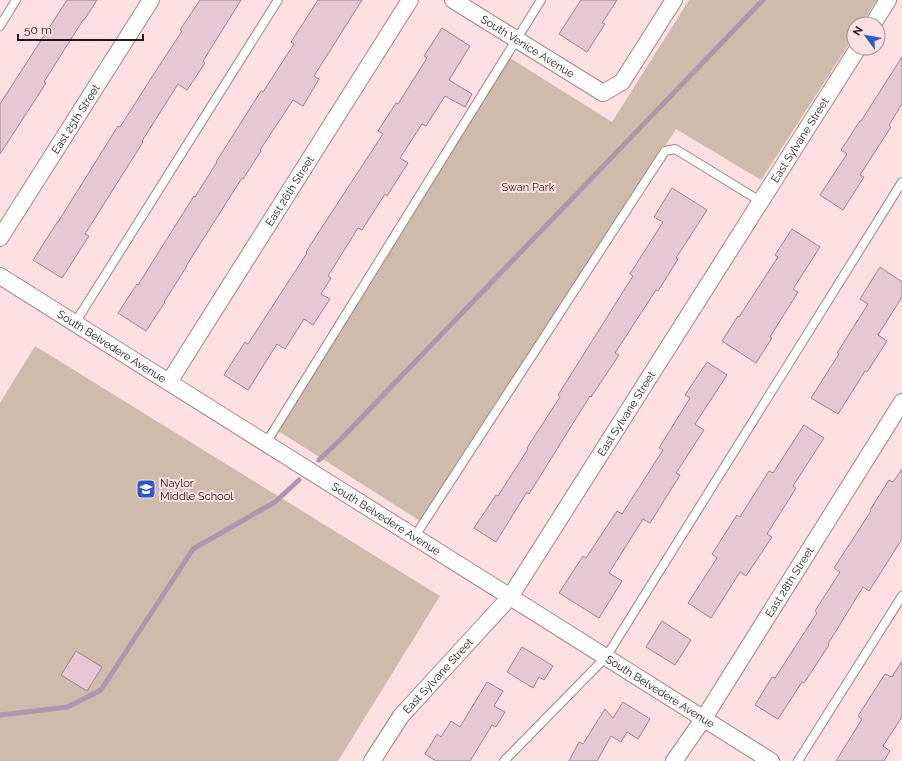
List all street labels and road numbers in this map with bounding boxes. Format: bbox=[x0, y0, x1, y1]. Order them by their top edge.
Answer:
street label: South Venice Avenue bbox=[478, 12, 578, 81]
street label: East 25th Street bbox=[49, 82, 103, 156]
street label: East Sylvane Street bbox=[768, 95, 832, 185]
street label: East 26th Street bbox=[263, 153, 317, 228]
street label: South Belvedere Avenue bbox=[55, 307, 169, 386]
street label: East Sylvane Street bbox=[595, 369, 658, 458]
street label: South Belvedere Avenue bbox=[329, 480, 443, 558]
street label: East 28th Street bbox=[762, 544, 816, 619]
street label: East Sylvane Street bbox=[400, 635, 476, 716]
street label: South Belvedere Avenue bbox=[603, 652, 717, 731]

